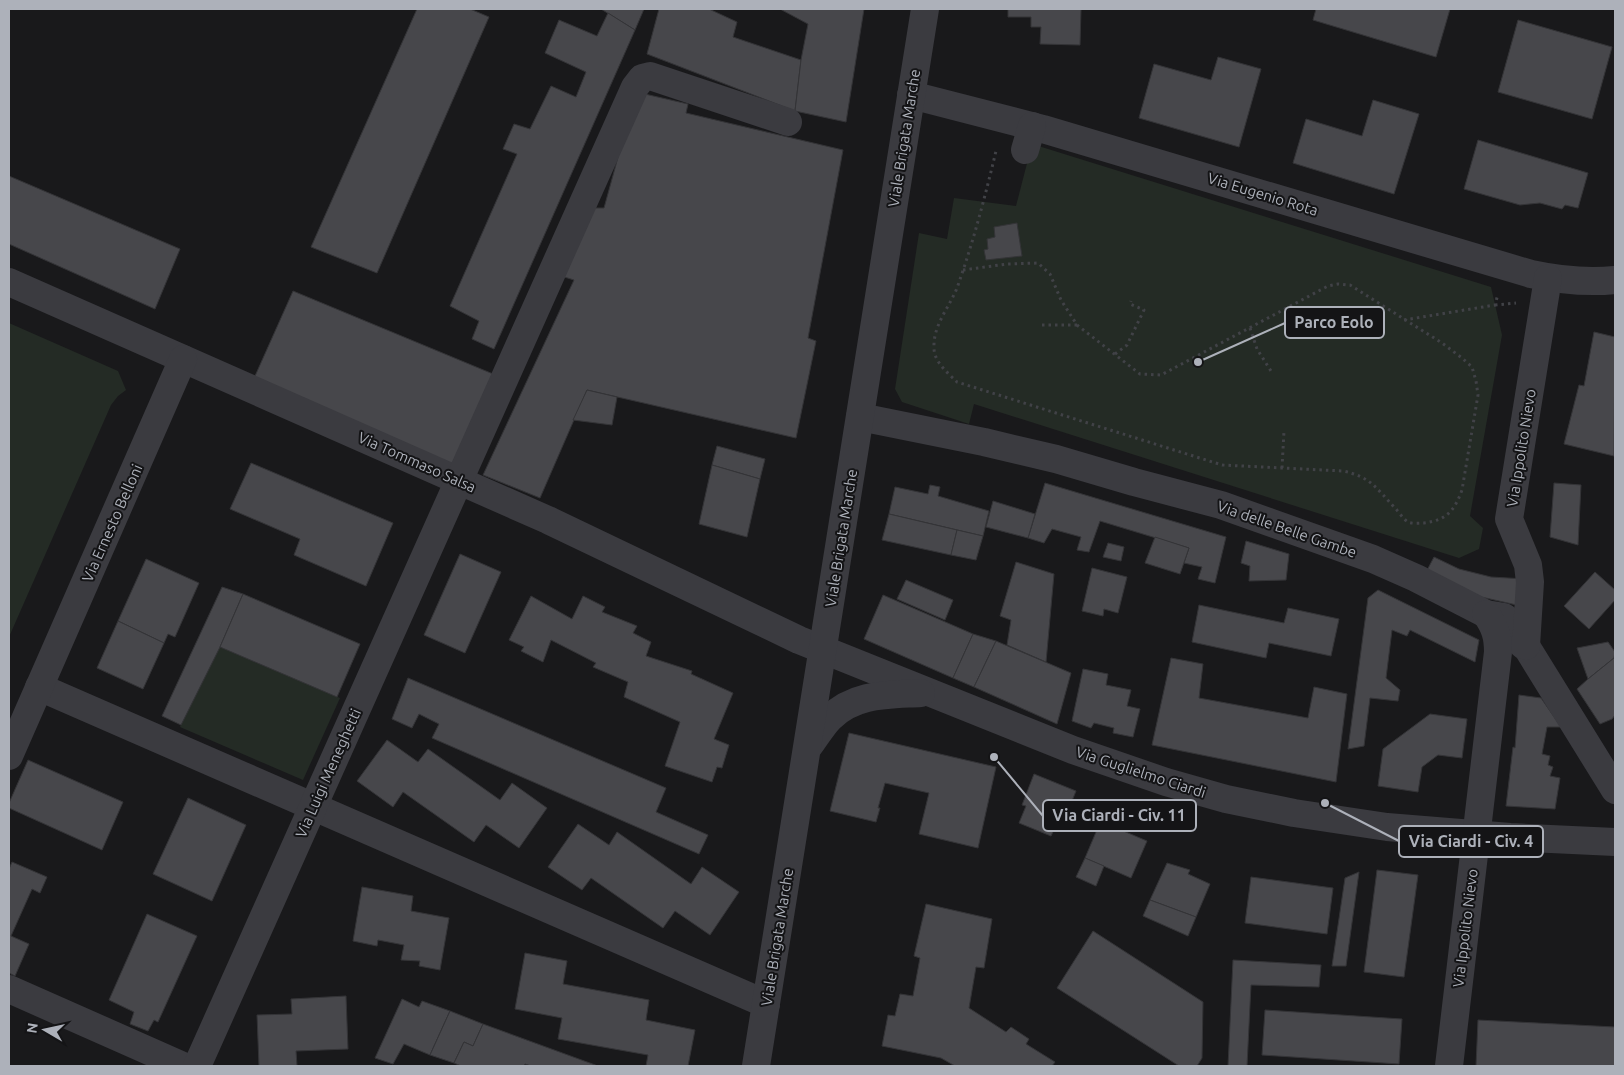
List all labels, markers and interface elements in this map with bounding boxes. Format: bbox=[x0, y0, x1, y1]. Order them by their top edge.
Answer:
street label: Viale Brigata Marche bbox=[885, 68, 923, 208]
street label: Via Eugenio Rota bbox=[1206, 169, 1320, 219]
callout: Parco Eolo bbox=[1285, 307, 1384, 338]
text: Parco Eolo bbox=[1294, 313, 1374, 331]
street label: Via Ippolito Nievo bbox=[1503, 388, 1539, 508]
street label: Via Tommaso Salsa bbox=[355, 428, 479, 496]
street label: Via Ernesto Belloni bbox=[78, 462, 146, 584]
street label: Viale Brigata Marche bbox=[822, 468, 860, 608]
street label: Via delle Belle Gambe bbox=[1215, 497, 1359, 561]
street label: Via Luigi Meneghetti bbox=[292, 706, 364, 840]
street label: Via Guglielmo Ciardi bbox=[1074, 743, 1208, 801]
callout: Via Ciardi - Civ. 11 bbox=[1043, 800, 1196, 831]
text: Via Ciardi - Civ. 11 bbox=[1052, 806, 1186, 824]
callout: Via Ciardi - Civ. 4 bbox=[1399, 826, 1543, 857]
text: Via Ciardi - Civ. 4 bbox=[1409, 832, 1533, 850]
street label: Viale Brigata Marche bbox=[758, 867, 796, 1007]
street label: Via Ippolito Nievo bbox=[1449, 868, 1481, 988]
north arrow bbox=[20, 1005, 70, 1055]
text: N bbox=[23, 1022, 41, 1034]

